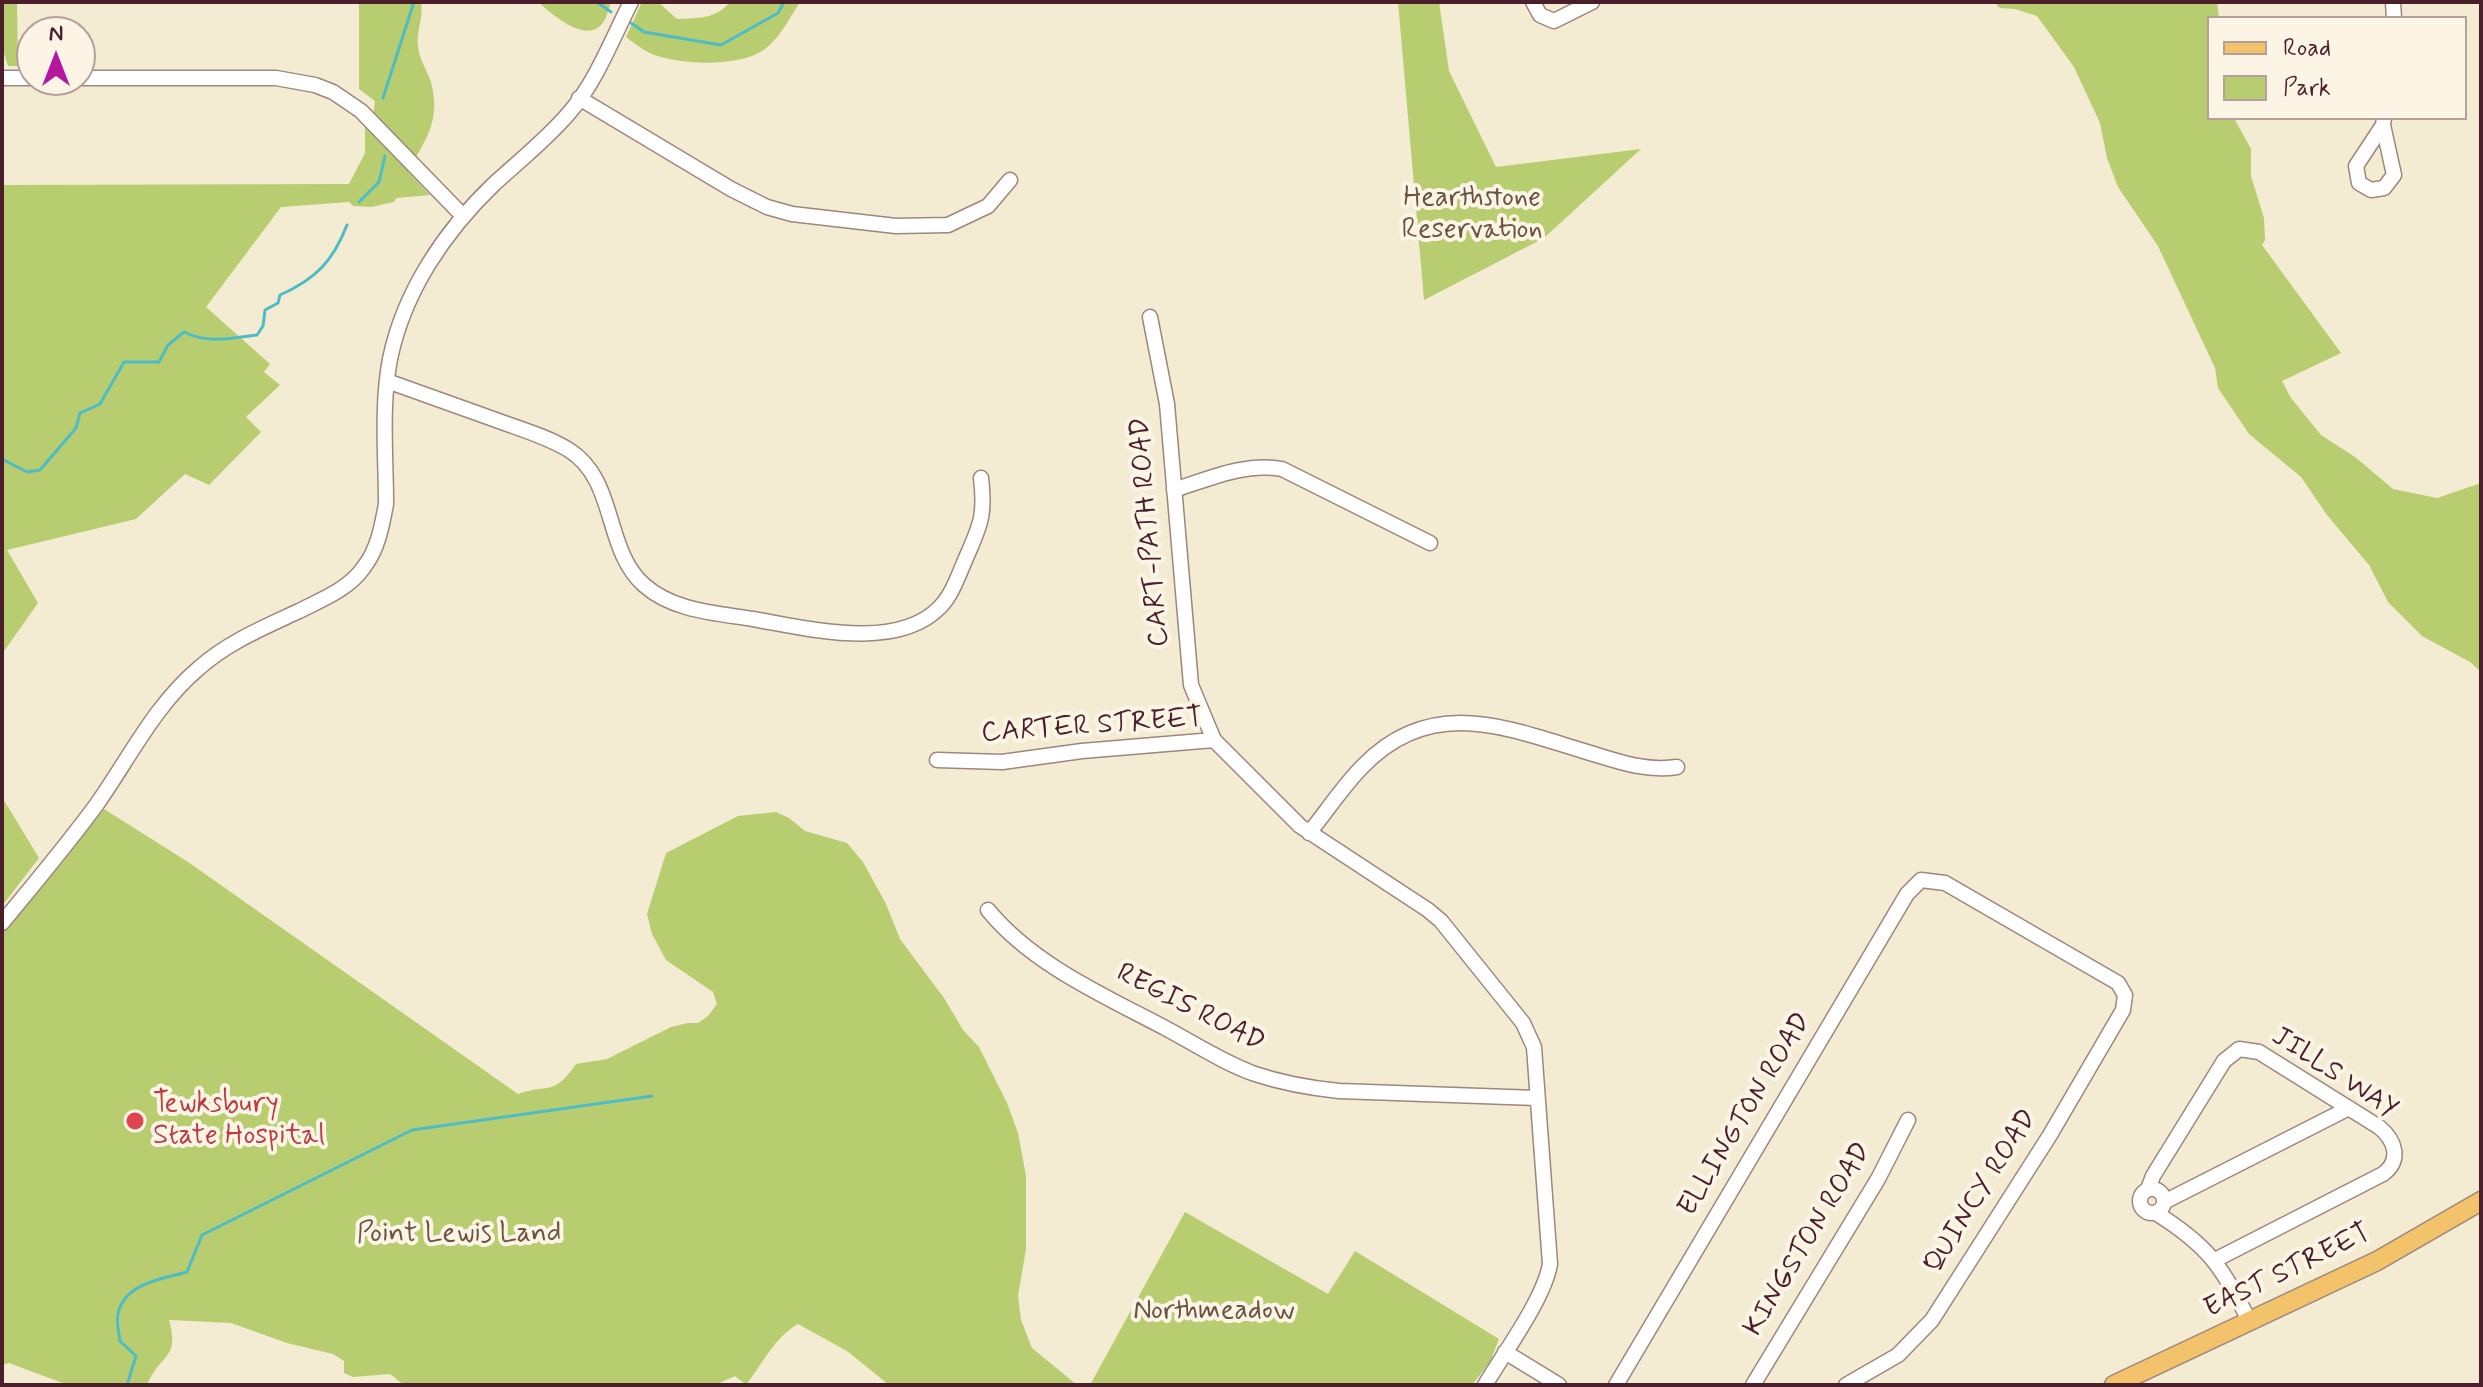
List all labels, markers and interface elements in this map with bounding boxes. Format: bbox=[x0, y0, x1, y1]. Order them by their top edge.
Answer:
north arrow bbox=[16, 16, 96, 96]
legend bbox=[2207, 16, 2467, 120]
text: N bbox=[49, 20, 63, 48]
text: Road bbox=[2283, 33, 2331, 64]
text: Park bbox=[2283, 73, 2331, 104]
park label: Hearthstone Reservation bbox=[1401, 182, 1543, 248]
street label: CART-PATH ROAD bbox=[1124, 416, 1178, 648]
street label: CARTER STREET bbox=[980, 703, 1204, 751]
street label: REGIS ROAD bbox=[1110, 957, 1270, 1061]
street label: ELLINGTON ROAD bbox=[1672, 1007, 1820, 1223]
street label: JILLS WAY bbox=[2265, 1021, 2403, 1127]
place label: Tewksbury State Hospital bbox=[153, 1088, 325, 1154]
street label: QUINCY ROAD bbox=[1918, 1104, 2046, 1280]
marker: Tewksbury State Hospital bbox=[124, 1110, 146, 1132]
street label: KINGSTON ROAD bbox=[1738, 1137, 1880, 1343]
street label: EAST STREET bbox=[2199, 1217, 2377, 1327]
park label: Point Lewis Land bbox=[357, 1218, 561, 1252]
park label: Northmeadow bbox=[1133, 1295, 1295, 1329]

